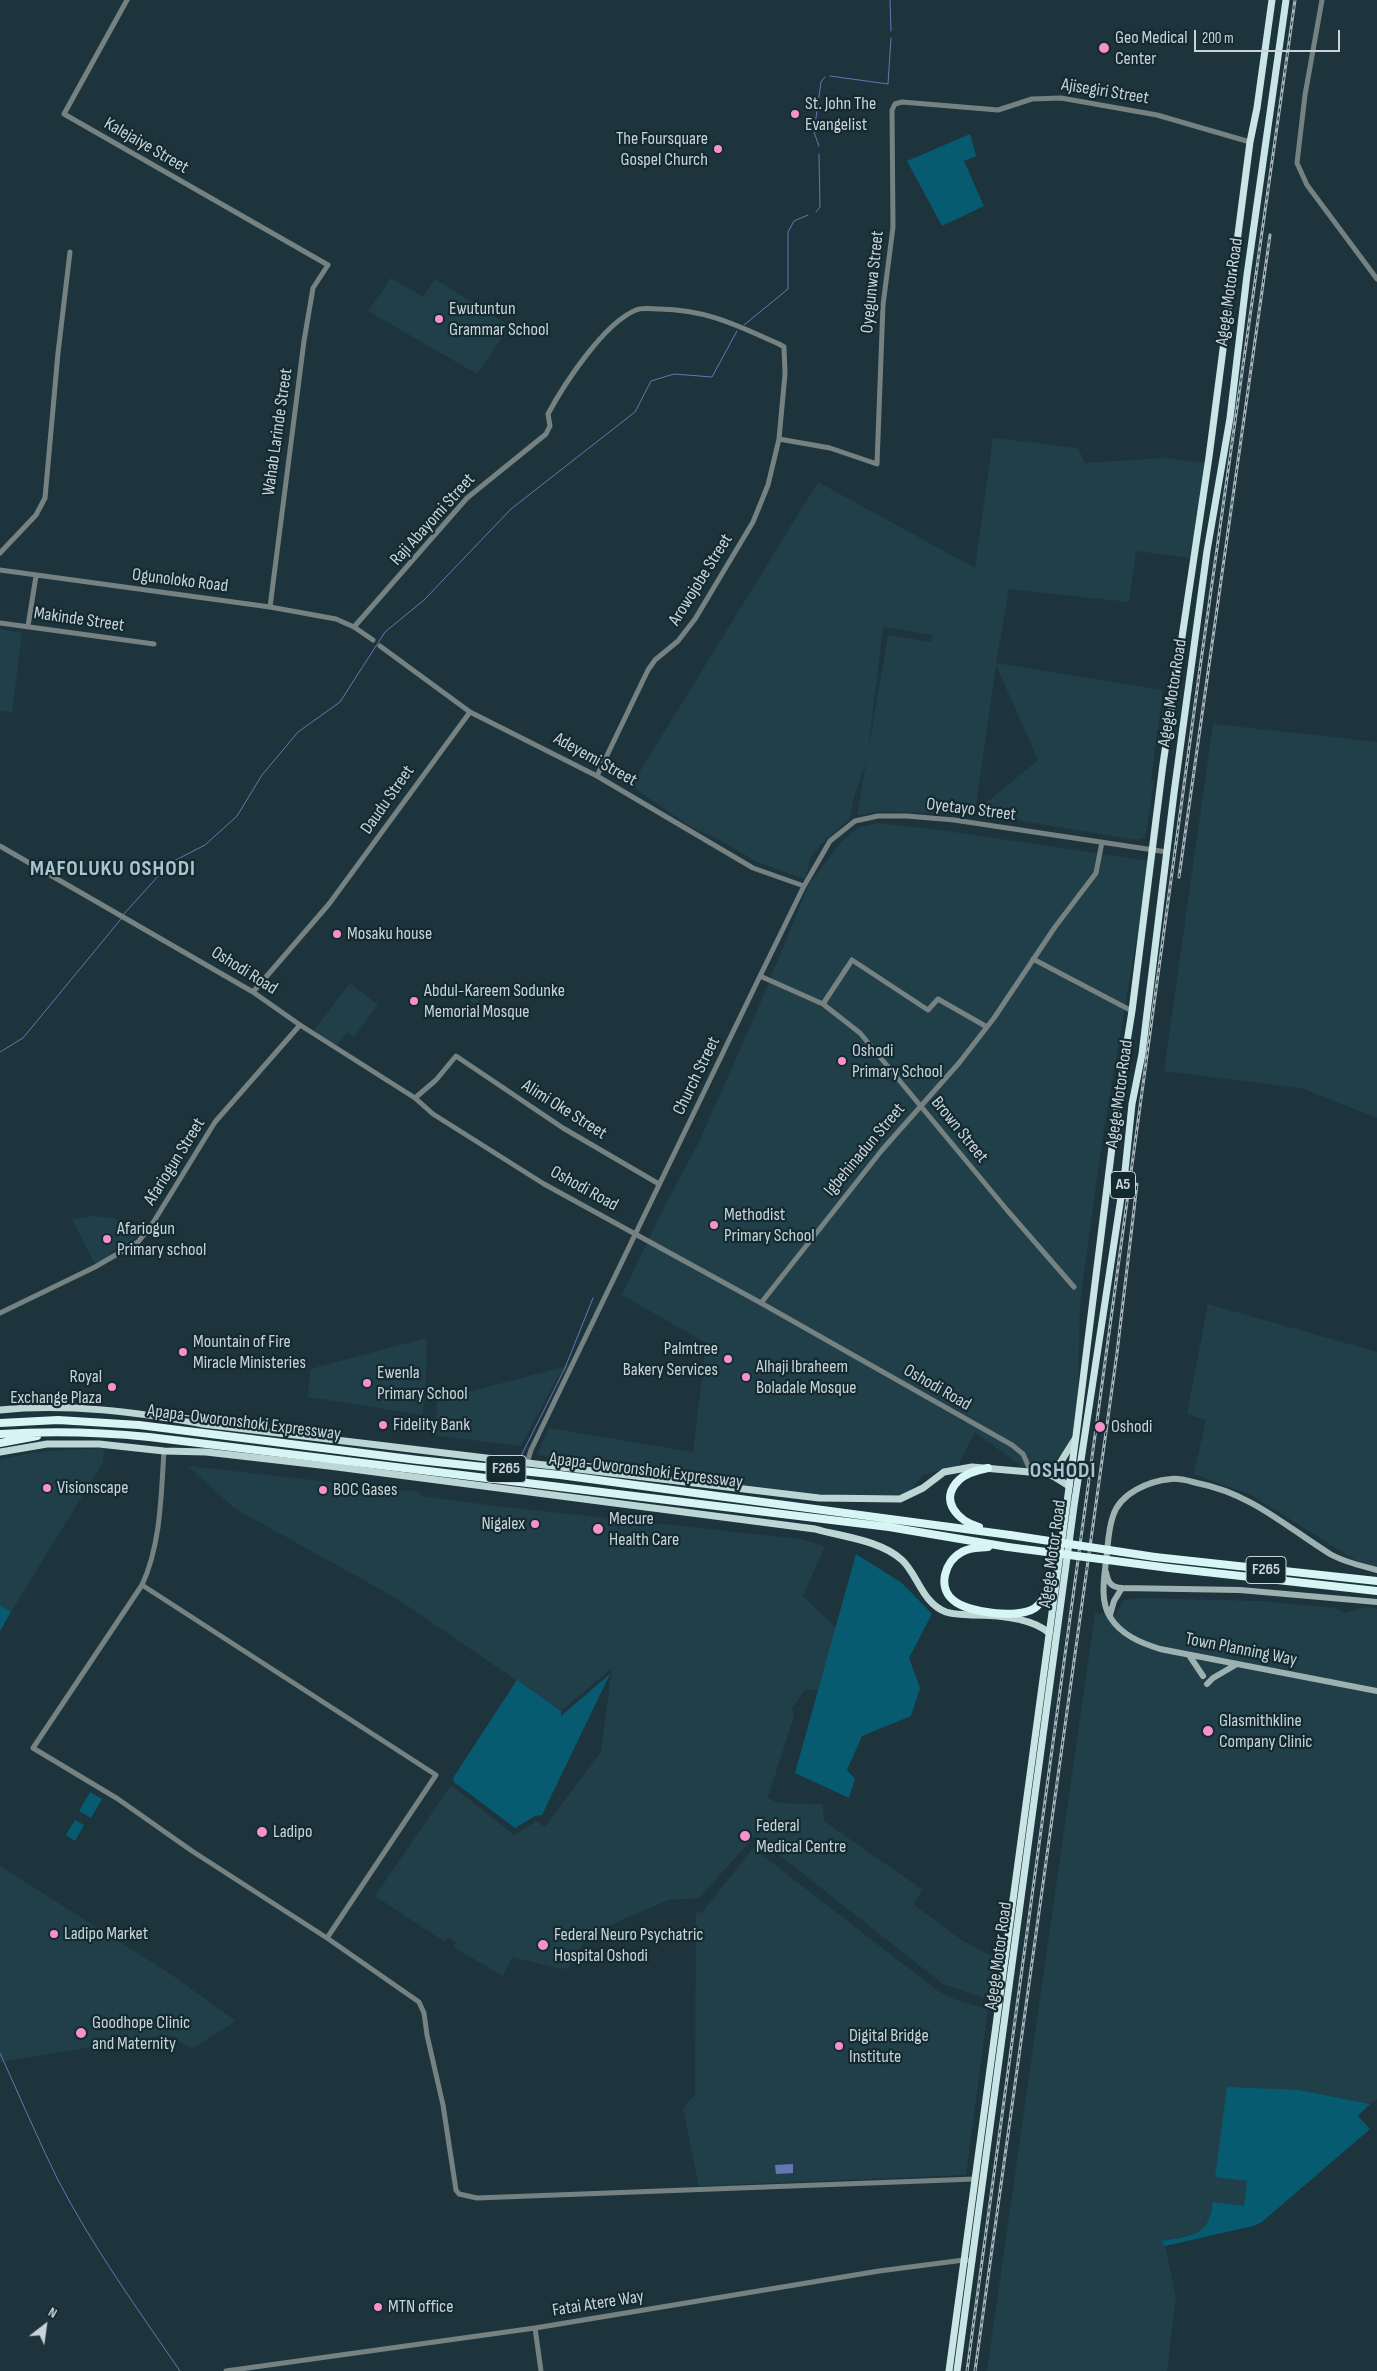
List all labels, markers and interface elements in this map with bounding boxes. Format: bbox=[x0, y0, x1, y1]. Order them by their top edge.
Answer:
scale bar bbox=[1197, 20, 1343, 52]
place label: Geo Medical Center bbox=[1115, 27, 1188, 70]
text: 200 m bbox=[1202, 29, 1234, 48]
marker: Geo Medical Center bbox=[1097, 41, 1111, 55]
street label: Ajisegiri Street bbox=[1060, 74, 1150, 110]
place label: St. John The Evangelist bbox=[805, 93, 876, 136]
marker: St. John The Evangelist bbox=[789, 108, 801, 120]
street label: Kalejaiye Street bbox=[100, 113, 192, 179]
place label: The Foursquare Gospel Church bbox=[616, 128, 708, 170]
marker: The Foursquare Gospel Church bbox=[712, 143, 724, 155]
street label: Oyegunwa Street bbox=[857, 230, 889, 334]
street label: Agege Motor Road bbox=[1212, 237, 1248, 347]
place label: Ewutuntun Grammar School bbox=[449, 298, 549, 340]
marker: Ewutuntun Grammar School bbox=[433, 313, 445, 325]
street label: Wahab Larinde Street bbox=[258, 367, 298, 497]
street label: Raji Abayomi Street bbox=[386, 469, 480, 571]
street label: Arowojobe Street bbox=[664, 530, 738, 630]
street label: Ogunoloko Road bbox=[131, 564, 229, 598]
street label: Makinde Street bbox=[32, 603, 126, 637]
street label: Agege Motor Road bbox=[1154, 638, 1192, 748]
street label: Adeyemi Street bbox=[550, 728, 640, 792]
street label: Daudu Street bbox=[356, 761, 420, 839]
street label: Oyetayo Street bbox=[925, 794, 1017, 826]
district label: MAFOLUKU OSHODI bbox=[28, 856, 198, 882]
place label: Mosaku house bbox=[347, 923, 432, 945]
marker: Mosaku house bbox=[331, 928, 343, 940]
street label: Oshodi Road bbox=[207, 942, 281, 1000]
place label: Abdul-Kareem Sodunke Memorial Mosque bbox=[424, 980, 565, 1022]
marker: Abdul-Kareem Sodunke Memorial Mosque bbox=[408, 995, 420, 1007]
street label: Church Street bbox=[669, 1033, 725, 1119]
street label: Agege Motor Road bbox=[1102, 1039, 1138, 1149]
place label: Oshodi Primary School bbox=[852, 1040, 943, 1082]
marker: Oshodi Primary School bbox=[836, 1055, 848, 1067]
street label: Alimi Oke Street bbox=[517, 1075, 611, 1145]
street label: Brown Street bbox=[926, 1093, 992, 1167]
street label: Igbehinadun Street bbox=[820, 1099, 910, 1201]
street label: Afariogun Street bbox=[140, 1114, 210, 1210]
street label: Oshodi Road bbox=[546, 1162, 622, 1216]
road number: A5 bbox=[1110, 1172, 1136, 1198]
place label: Methodist Primary School bbox=[724, 1204, 815, 1246]
place label: Afariogun Primary school bbox=[117, 1218, 206, 1260]
marker: Methodist Primary School bbox=[708, 1219, 720, 1231]
marker: Afariogun Primary school bbox=[101, 1233, 113, 1245]
place label: Mountain of Fire Miracle Ministeries bbox=[193, 1331, 306, 1374]
place label: Palmtree Bakery Services bbox=[623, 1338, 718, 1380]
marker: Mountain of Fire Miracle Ministeries bbox=[177, 1346, 189, 1358]
marker: Palmtree Bakery Services bbox=[722, 1353, 734, 1365]
place label: Alhaji Ibraheem Boladale Mosque bbox=[756, 1356, 857, 1398]
street label: Oshodi Road bbox=[899, 1360, 975, 1416]
place label: Ewenla Primary School bbox=[377, 1362, 468, 1405]
place label: Royal Exchange Plaza bbox=[10, 1366, 102, 1408]
marker: Alhaji Ibraheem Boladale Mosque bbox=[740, 1371, 752, 1383]
marker: Ewenla Primary School bbox=[361, 1377, 373, 1389]
marker: Royal Exchange Plaza bbox=[106, 1381, 118, 1393]
street label: Apapa-Oworonshoki Expressway bbox=[146, 1400, 342, 1446]
place label: Fidelity Bank bbox=[393, 1414, 470, 1436]
place label: Oshodi bbox=[1111, 1416, 1152, 1438]
marker: Fidelity Bank bbox=[377, 1419, 389, 1431]
marker: Oshodi bbox=[1093, 1420, 1107, 1434]
street label: Apapa-Oworonshoki Expressway bbox=[548, 1448, 744, 1494]
road number: F265 bbox=[486, 1456, 526, 1482]
district label: OSHODI bbox=[1029, 1458, 1097, 1484]
place label: Visionscape bbox=[57, 1477, 128, 1499]
place label: BOC Gases bbox=[333, 1479, 397, 1501]
marker: Visionscape bbox=[41, 1482, 53, 1494]
marker: BOC Gases bbox=[317, 1484, 329, 1496]
street label: Agege Motor Road bbox=[1035, 1499, 1071, 1609]
place label: Mecure Health Care bbox=[609, 1508, 679, 1550]
place label: Nigalex bbox=[481, 1513, 525, 1535]
marker: Nigalex bbox=[529, 1518, 541, 1530]
marker: Mecure Health Care bbox=[591, 1522, 605, 1536]
road number: F265 bbox=[1246, 1556, 1286, 1584]
street label: Town Planning Way bbox=[1183, 1629, 1299, 1671]
place label: Glasmithkline Company Clinic bbox=[1219, 1710, 1312, 1752]
marker: Glasmithkline Company Clinic bbox=[1201, 1724, 1215, 1738]
place label: Federal Medical Centre bbox=[756, 1815, 846, 1858]
place label: Ladipo bbox=[273, 1821, 312, 1843]
marker: Ladipo bbox=[255, 1825, 269, 1839]
marker: Federal Medical Centre bbox=[738, 1829, 752, 1843]
street label: Agege Motor Road bbox=[981, 1901, 1017, 2011]
place label: Ladipo Market bbox=[64, 1923, 148, 1945]
place label: Federal Neuro Psychatric Hospital Oshodi bbox=[554, 1924, 704, 1966]
marker: Ladipo Market bbox=[48, 1928, 60, 1940]
marker: Federal Neuro Psychatric Hospital Oshodi bbox=[536, 1938, 550, 1952]
place label: Goodhope Clinic and Maternity bbox=[92, 2012, 190, 2054]
place label: Digital Bridge Institute bbox=[849, 2025, 929, 2068]
marker: Goodhope Clinic and Maternity bbox=[74, 2026, 88, 2040]
marker: Digital Bridge Institute bbox=[833, 2040, 845, 2052]
street label: Fatai Atere Way bbox=[551, 2286, 645, 2322]
place label: MTN office bbox=[388, 2296, 453, 2318]
north arrow bbox=[20, 2301, 70, 2351]
marker: MTN office bbox=[372, 2301, 384, 2313]
text: N bbox=[45, 2303, 60, 2322]

